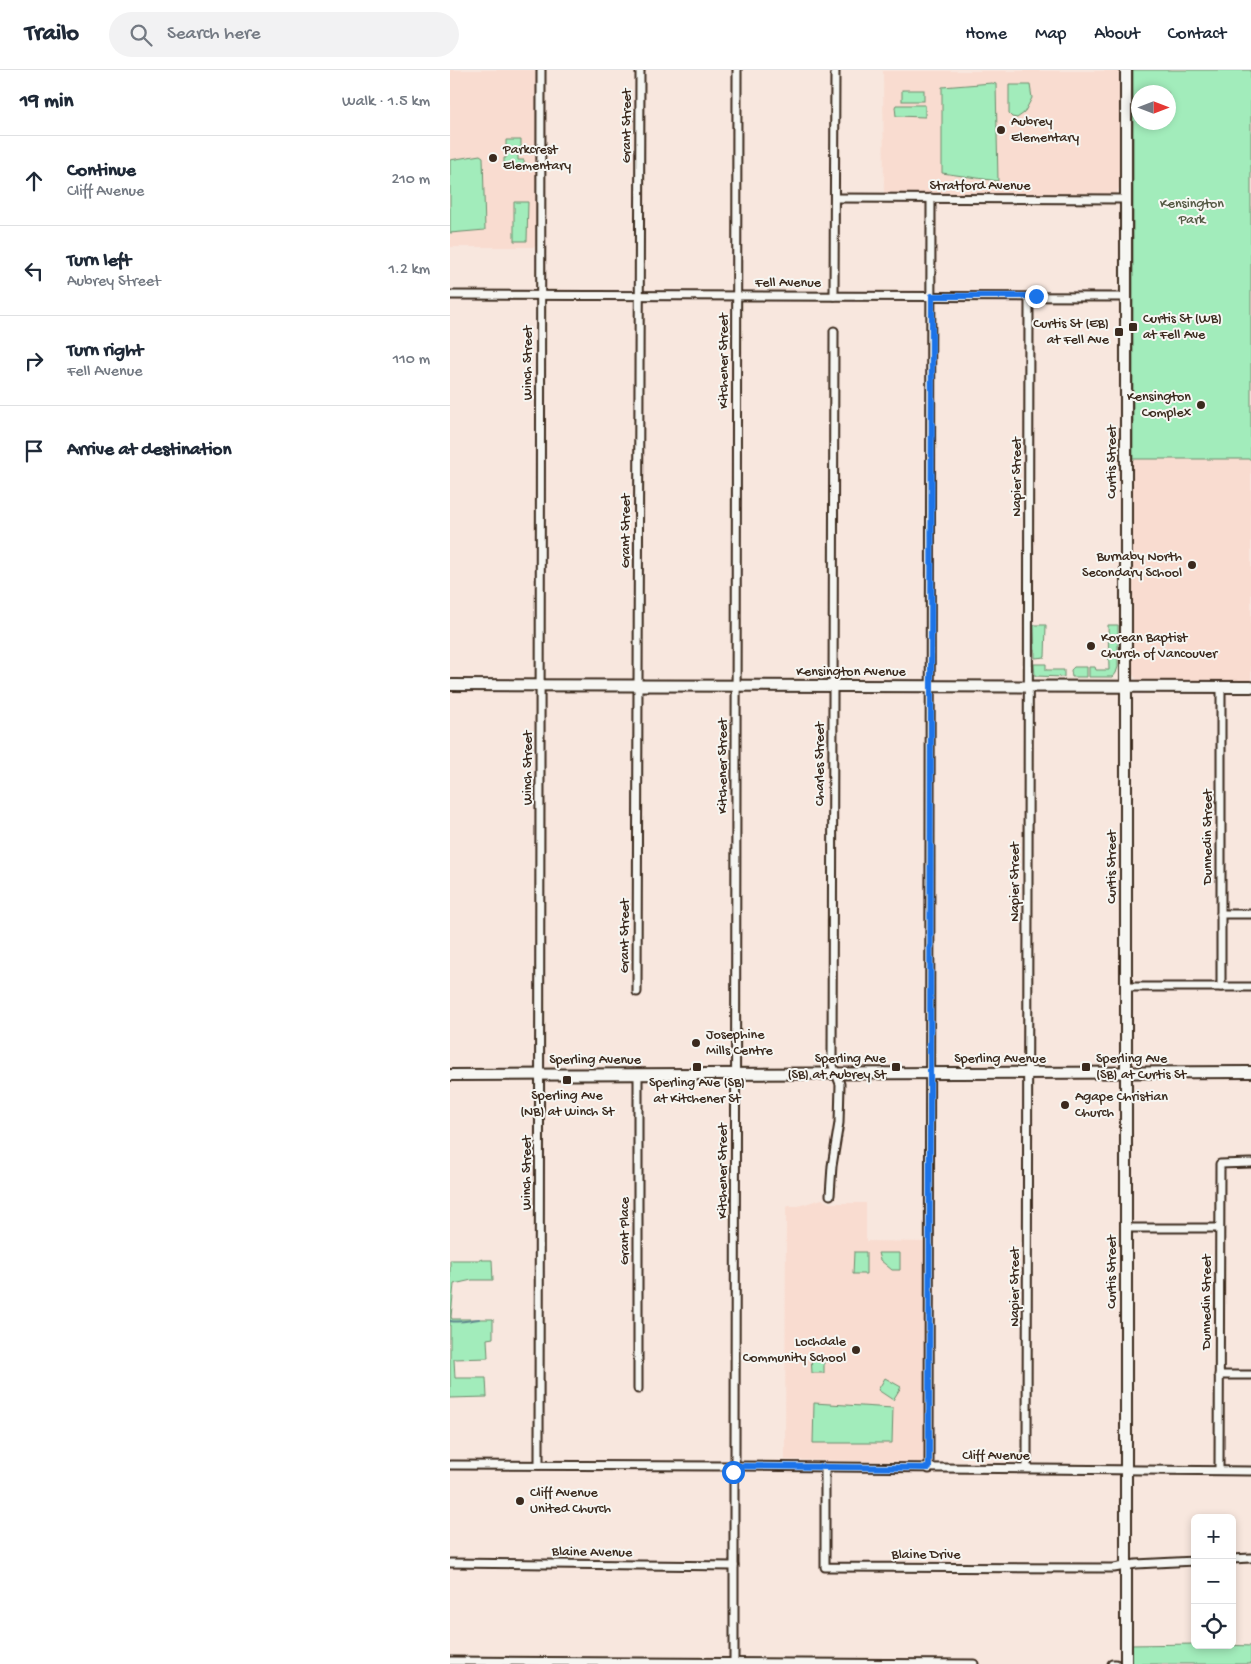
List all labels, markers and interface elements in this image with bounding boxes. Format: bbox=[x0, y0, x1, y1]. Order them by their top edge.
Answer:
search box bbox=[109, 12, 459, 57]
text: Trailo bbox=[25, 20, 79, 49]
icon: search bbox=[127, 21, 155, 49]
text: Search here bbox=[167, 23, 261, 46]
text: Home bbox=[965, 24, 1007, 45]
text: Map bbox=[1035, 24, 1066, 45]
text: About bbox=[1094, 24, 1140, 45]
text: Contact bbox=[1168, 24, 1226, 45]
north arrow bbox=[1131, 85, 1176, 130]
street label: Grant Street bbox=[619, 87, 636, 163]
text: 19 min bbox=[20, 90, 73, 115]
text: Walk · 1.5 km bbox=[342, 93, 430, 112]
place label: Aubrey Elementary bbox=[1011, 114, 1079, 147]
marker: Aubrey Elementary bbox=[995, 124, 1007, 136]
place label: Parkcrest Elementary bbox=[502, 142, 571, 175]
marker: Parkcrest Elementary bbox=[487, 152, 499, 164]
text: Continue bbox=[67, 160, 136, 183]
icon: ahead bbox=[20, 167, 48, 195]
text: 210 m bbox=[391, 171, 430, 190]
street label: Stratford Avenue bbox=[930, 178, 1031, 195]
text: Cliff Avenue bbox=[67, 183, 144, 202]
park label: Kensington Park bbox=[1160, 196, 1224, 229]
text: Turn left bbox=[67, 250, 131, 273]
icon: left bbox=[20, 257, 48, 285]
text: 1.2 km bbox=[388, 261, 430, 280]
text: Aubrey Street bbox=[67, 273, 161, 292]
street label: Fell Avenue bbox=[754, 275, 822, 292]
route end bbox=[1025, 285, 1048, 308]
place label: Curtis St (WB) at Fell Ave bbox=[1143, 311, 1222, 344]
street label: Kitchener Street bbox=[716, 312, 733, 409]
place label: Curtis St (EB) at Fell Ave bbox=[1033, 316, 1110, 349]
marker: Curtis St (WB) at Fell Ave bbox=[1127, 321, 1139, 333]
street label: Winch Street bbox=[520, 324, 537, 400]
marker: Curtis St (EB) at Fell Ave bbox=[1113, 326, 1125, 338]
text: Turn right bbox=[67, 340, 143, 363]
icon: right bbox=[20, 347, 48, 375]
text: 110 m bbox=[393, 351, 430, 370]
text: Fell Avenue bbox=[67, 363, 142, 382]
place label: Kensington Complex bbox=[1127, 389, 1192, 422]
marker: Kensington Complex bbox=[1195, 399, 1207, 411]
street label: Curtis Street bbox=[1104, 424, 1121, 499]
street label: Napier Street bbox=[1009, 436, 1026, 517]
icon: arrive bbox=[20, 437, 48, 465]
text: Arrive at destination bbox=[67, 439, 231, 462]
street label: Grant Street bbox=[618, 492, 635, 568]
place label: Burnaby North Secondary School bbox=[1082, 549, 1182, 582]
marker: Burnaby North Secondary School bbox=[1186, 559, 1198, 571]
place label: Korean Baptist Church of Vancouver bbox=[1101, 630, 1218, 663]
marker: Korean Baptist Church of Vancouver bbox=[1085, 640, 1097, 652]
street label: Kensington Avenue bbox=[796, 664, 906, 681]
street label: Kitchener Street bbox=[715, 717, 732, 814]
street label: Charles Street bbox=[812, 721, 829, 806]
street label: Winch Street bbox=[520, 729, 537, 805]
street label: Dunnedin Street bbox=[1200, 788, 1217, 885]
street label: Curtis Street bbox=[1104, 829, 1121, 904]
street label: Napier Street bbox=[1007, 841, 1024, 922]
street label: Grant Street bbox=[617, 897, 634, 973]
place label: Josephine Mills Centre bbox=[706, 1027, 774, 1060]
marker: Josephine Mills Centre bbox=[690, 1037, 702, 1049]
place label: Sperling Ave (SB) at Aubrey St bbox=[787, 1051, 887, 1084]
street label: Sperling Avenue bbox=[954, 1051, 1047, 1068]
place label: Sperling Ave (SB) at Curtis St bbox=[1096, 1051, 1188, 1084]
street label: Sperling Avenue bbox=[549, 1052, 642, 1069]
marker: Sperling Ave (SB) at Kitchener St bbox=[691, 1061, 703, 1073]
marker: Sperling Ave (SB) at Aubrey St bbox=[890, 1061, 902, 1073]
marker: Sperling Ave (SB) at Curtis St bbox=[1080, 1061, 1092, 1073]
marker: Sperling Ave (NB) at Winch St bbox=[561, 1074, 573, 1086]
place label: Sperling Ave (SB) at Kitchener St bbox=[649, 1075, 745, 1108]
place label: Sperling Ave (NB) at Winch St bbox=[520, 1088, 615, 1121]
place label: Agape Christian Church bbox=[1075, 1089, 1168, 1122]
marker: Agape Christian Church bbox=[1059, 1099, 1071, 1111]
street label: Kitchener Street bbox=[715, 1122, 732, 1219]
street label: Winch Street bbox=[519, 1134, 536, 1210]
street label: Grant Place bbox=[617, 1196, 634, 1265]
street label: Curtis Street bbox=[1104, 1234, 1121, 1309]
street label: Napier Street bbox=[1007, 1246, 1024, 1327]
street label: Dunnedin Street bbox=[1199, 1253, 1216, 1350]
place label: Lochdale Community School bbox=[743, 1334, 847, 1367]
marker: Lochdale Community School bbox=[850, 1344, 862, 1356]
street label: Cliff Avenue bbox=[962, 1448, 1031, 1465]
route start bbox=[722, 1461, 745, 1484]
place label: Cliff Avenue United Church bbox=[530, 1485, 612, 1518]
marker: Cliff Avenue United Church bbox=[514, 1495, 526, 1507]
map controls bbox=[1191, 1514, 1236, 1649]
button: + bbox=[1191, 1514, 1236, 1559]
street label: Blaine Avenue bbox=[551, 1544, 633, 1562]
street label: Blaine Drive bbox=[891, 1547, 961, 1564]
button: − bbox=[1191, 1559, 1236, 1604]
button: locate bbox=[1191, 1604, 1236, 1649]

